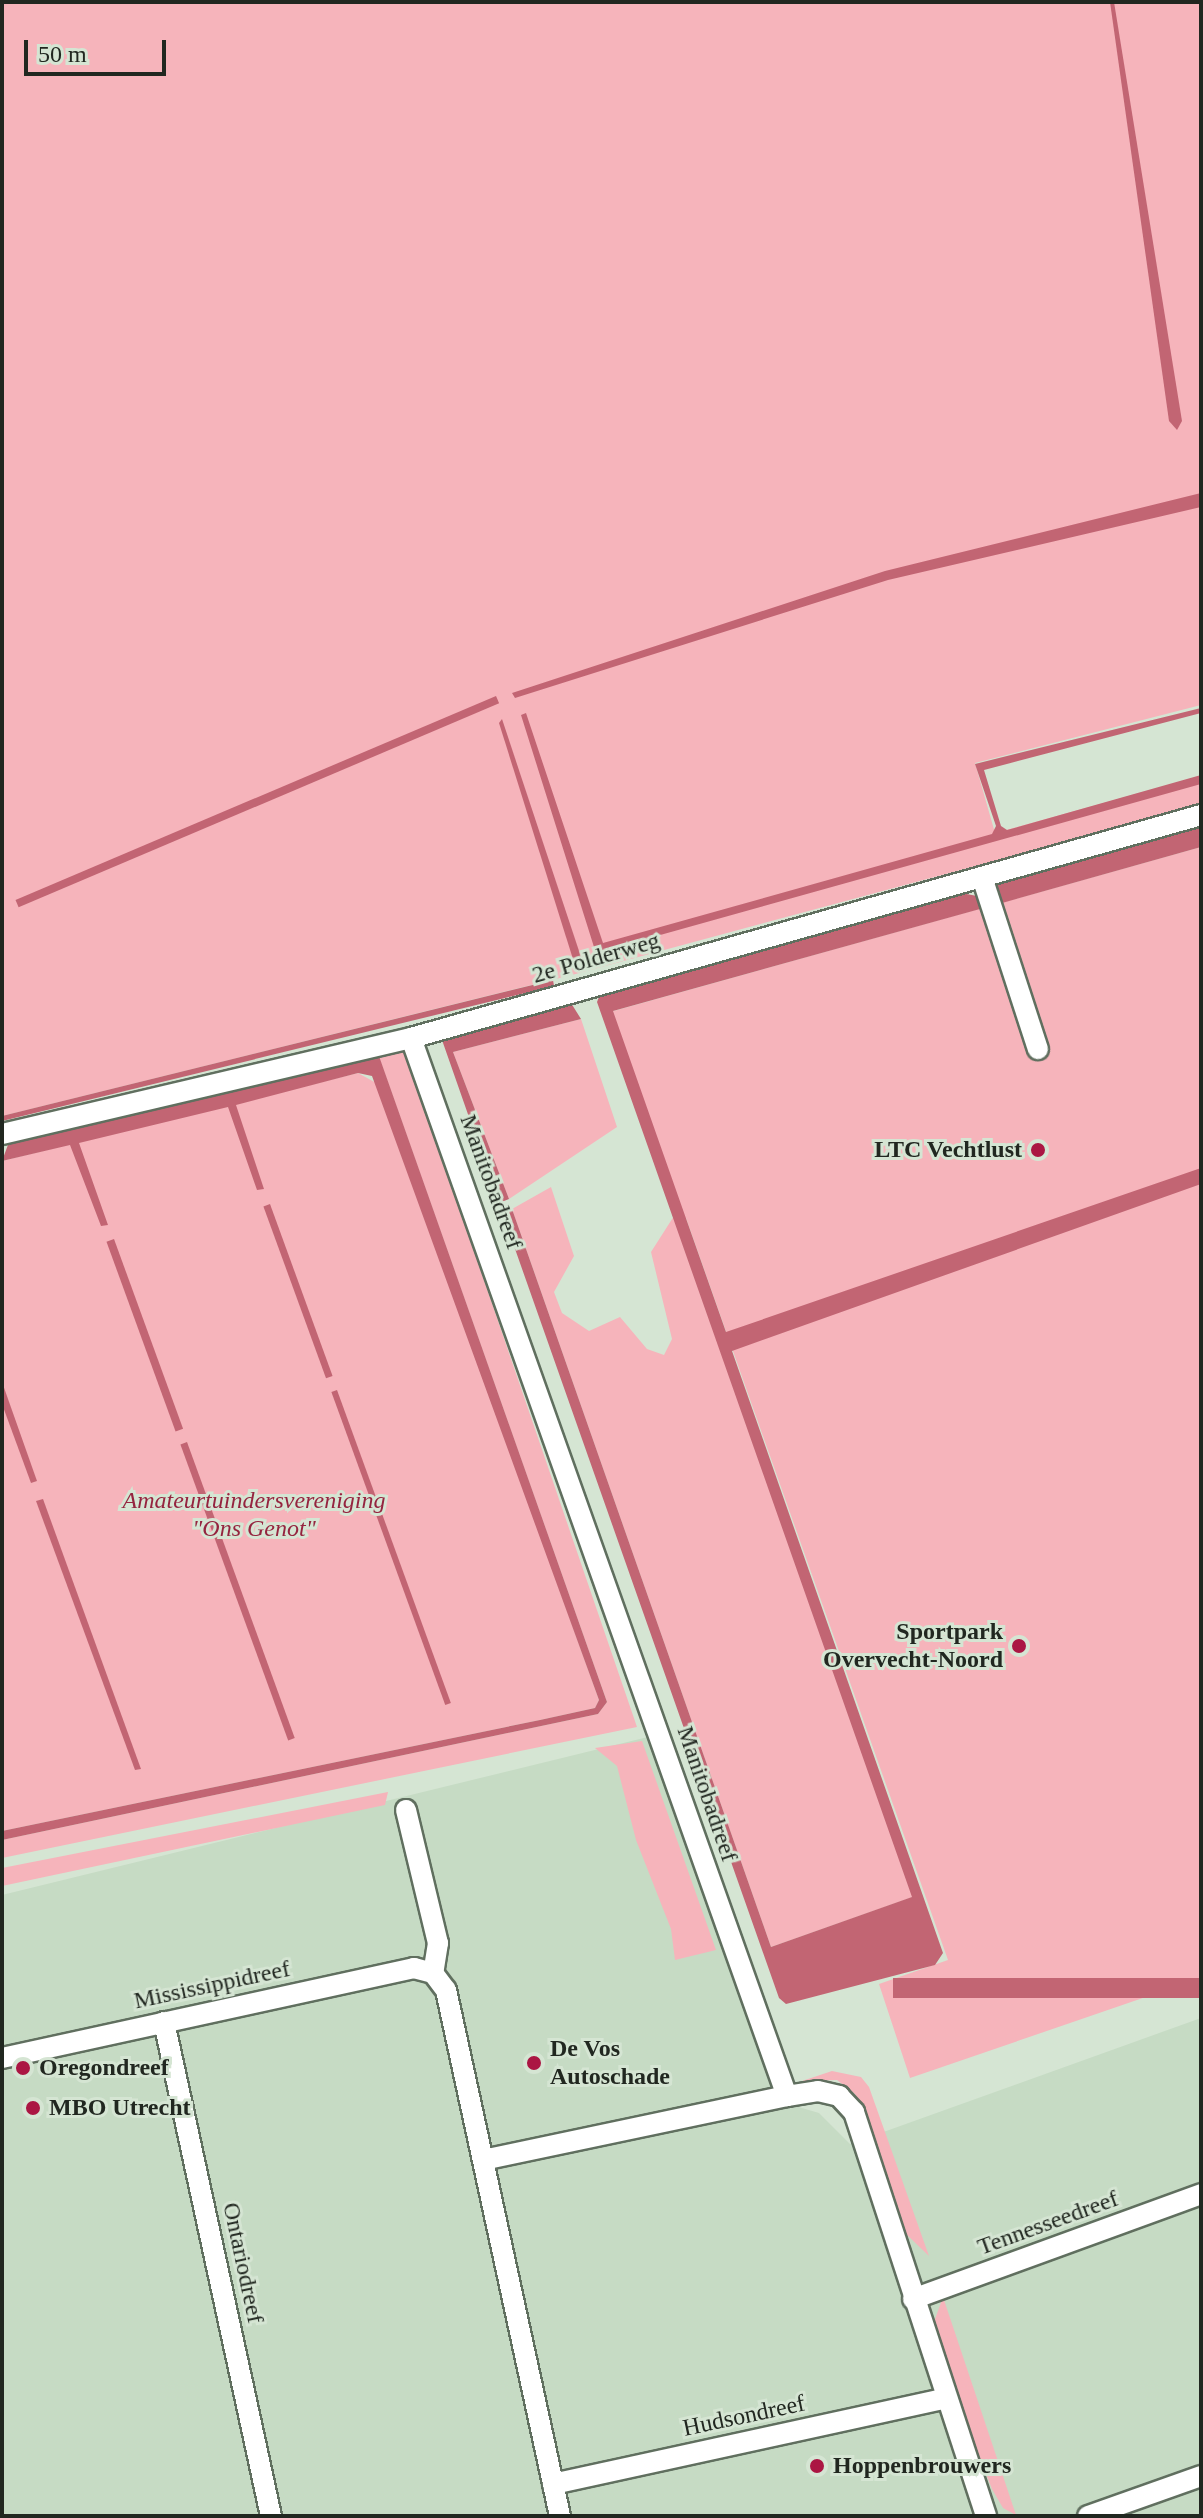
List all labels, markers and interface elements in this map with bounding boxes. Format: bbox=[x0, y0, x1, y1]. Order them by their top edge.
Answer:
scale bar bbox=[28, 24, 170, 74]
text: 50 m bbox=[38, 41, 87, 67]
street label: 2e Polderweg bbox=[529, 926, 663, 990]
street label: Manitobadreef bbox=[453, 1111, 529, 1253]
place label: LTC Vechtlust bbox=[874, 1136, 1022, 1164]
marker: LTC Vechtlust bbox=[1029, 1141, 1047, 1159]
park label: Amateurtuindersvereniging "Ons Genot" bbox=[122, 1487, 386, 1543]
place label: Sportpark Overvecht-Noord bbox=[823, 1618, 1003, 1674]
marker: Sportpark Overvecht-Noord bbox=[1010, 1637, 1028, 1655]
street label: Manitobadreef bbox=[670, 1723, 744, 1865]
street label: Mississippidreef bbox=[131, 1954, 293, 2016]
place label: De Vos Autoschade bbox=[550, 2035, 670, 2091]
place label: Oregondreef bbox=[39, 2054, 169, 2082]
marker: De Vos Autoschade bbox=[525, 2054, 543, 2072]
marker: Oregondreef bbox=[14, 2059, 32, 2077]
place label: MBO Utrecht bbox=[49, 2094, 191, 2122]
marker: MBO Utrecht bbox=[24, 2099, 42, 2117]
street label: Tennesseedreef bbox=[974, 2184, 1122, 2262]
street label: Ontariodreef bbox=[216, 2200, 270, 2326]
street label: Hudsondreef bbox=[680, 2389, 808, 2443]
place label: Hoppenbrouwers bbox=[833, 2452, 1011, 2480]
marker: Hoppenbrouwers bbox=[808, 2457, 826, 2475]

